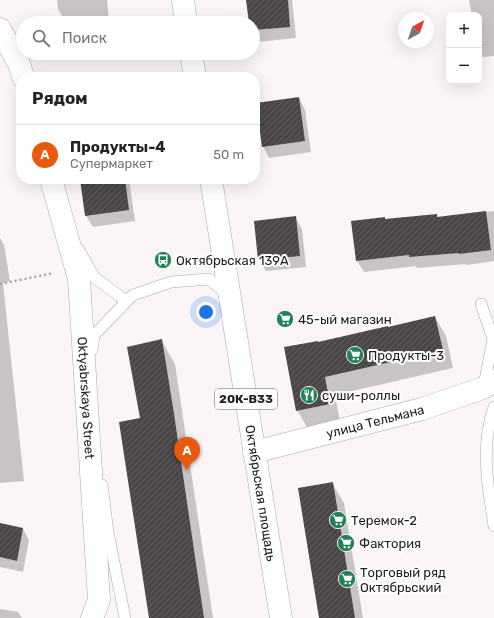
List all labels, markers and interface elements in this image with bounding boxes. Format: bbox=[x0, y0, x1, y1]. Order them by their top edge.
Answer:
north arrow bbox=[398, 12, 434, 48]
map controls bbox=[446, 12, 482, 84]
button: + bbox=[446, 12, 482, 48]
search box bbox=[16, 16, 260, 60]
icon: search bbox=[30, 27, 52, 49]
text: Поиск bbox=[62, 29, 107, 47]
button: − bbox=[446, 48, 482, 84]
text: Рядом bbox=[32, 88, 88, 108]
text: Продукты-4 bbox=[70, 138, 166, 156]
text: A bbox=[40, 147, 50, 162]
text: 50 m bbox=[213, 147, 244, 162]
text: Супермаркет bbox=[70, 156, 153, 171]
bus stop icon: Октябрьская 139А bbox=[153, 250, 173, 270]
place label: Октябрьская 139А bbox=[176, 253, 289, 268]
your location bbox=[196, 302, 216, 322]
supermarket icon: 45-ый магазин bbox=[275, 309, 295, 329]
place label: 45-ый магазин bbox=[298, 312, 392, 327]
street label: Oktyabrskaya Street bbox=[75, 336, 98, 460]
supermarket icon: Продукты-3 bbox=[345, 345, 365, 365]
place label: Продукты-3 bbox=[368, 348, 444, 363]
restaurant icon: суши-роллы bbox=[299, 385, 319, 405]
place label: суши-роллы bbox=[322, 388, 400, 403]
road number: 20К-В33 bbox=[215, 389, 277, 409]
street label: улица Тельмана bbox=[324, 401, 426, 441]
street label: Октябрьская площадь bbox=[243, 424, 279, 563]
pin: A bbox=[174, 437, 200, 470]
supermarket icon: Теремок-2 bbox=[328, 510, 348, 530]
place label: Теремок-2 bbox=[351, 513, 417, 528]
supermarket icon: Фактория bbox=[336, 533, 356, 553]
place label: Фактория bbox=[359, 536, 421, 551]
place label: Торговый ряд Октябрьский bbox=[360, 565, 446, 595]
supermarket icon: Торговый ряд Октябрьский bbox=[337, 569, 357, 589]

